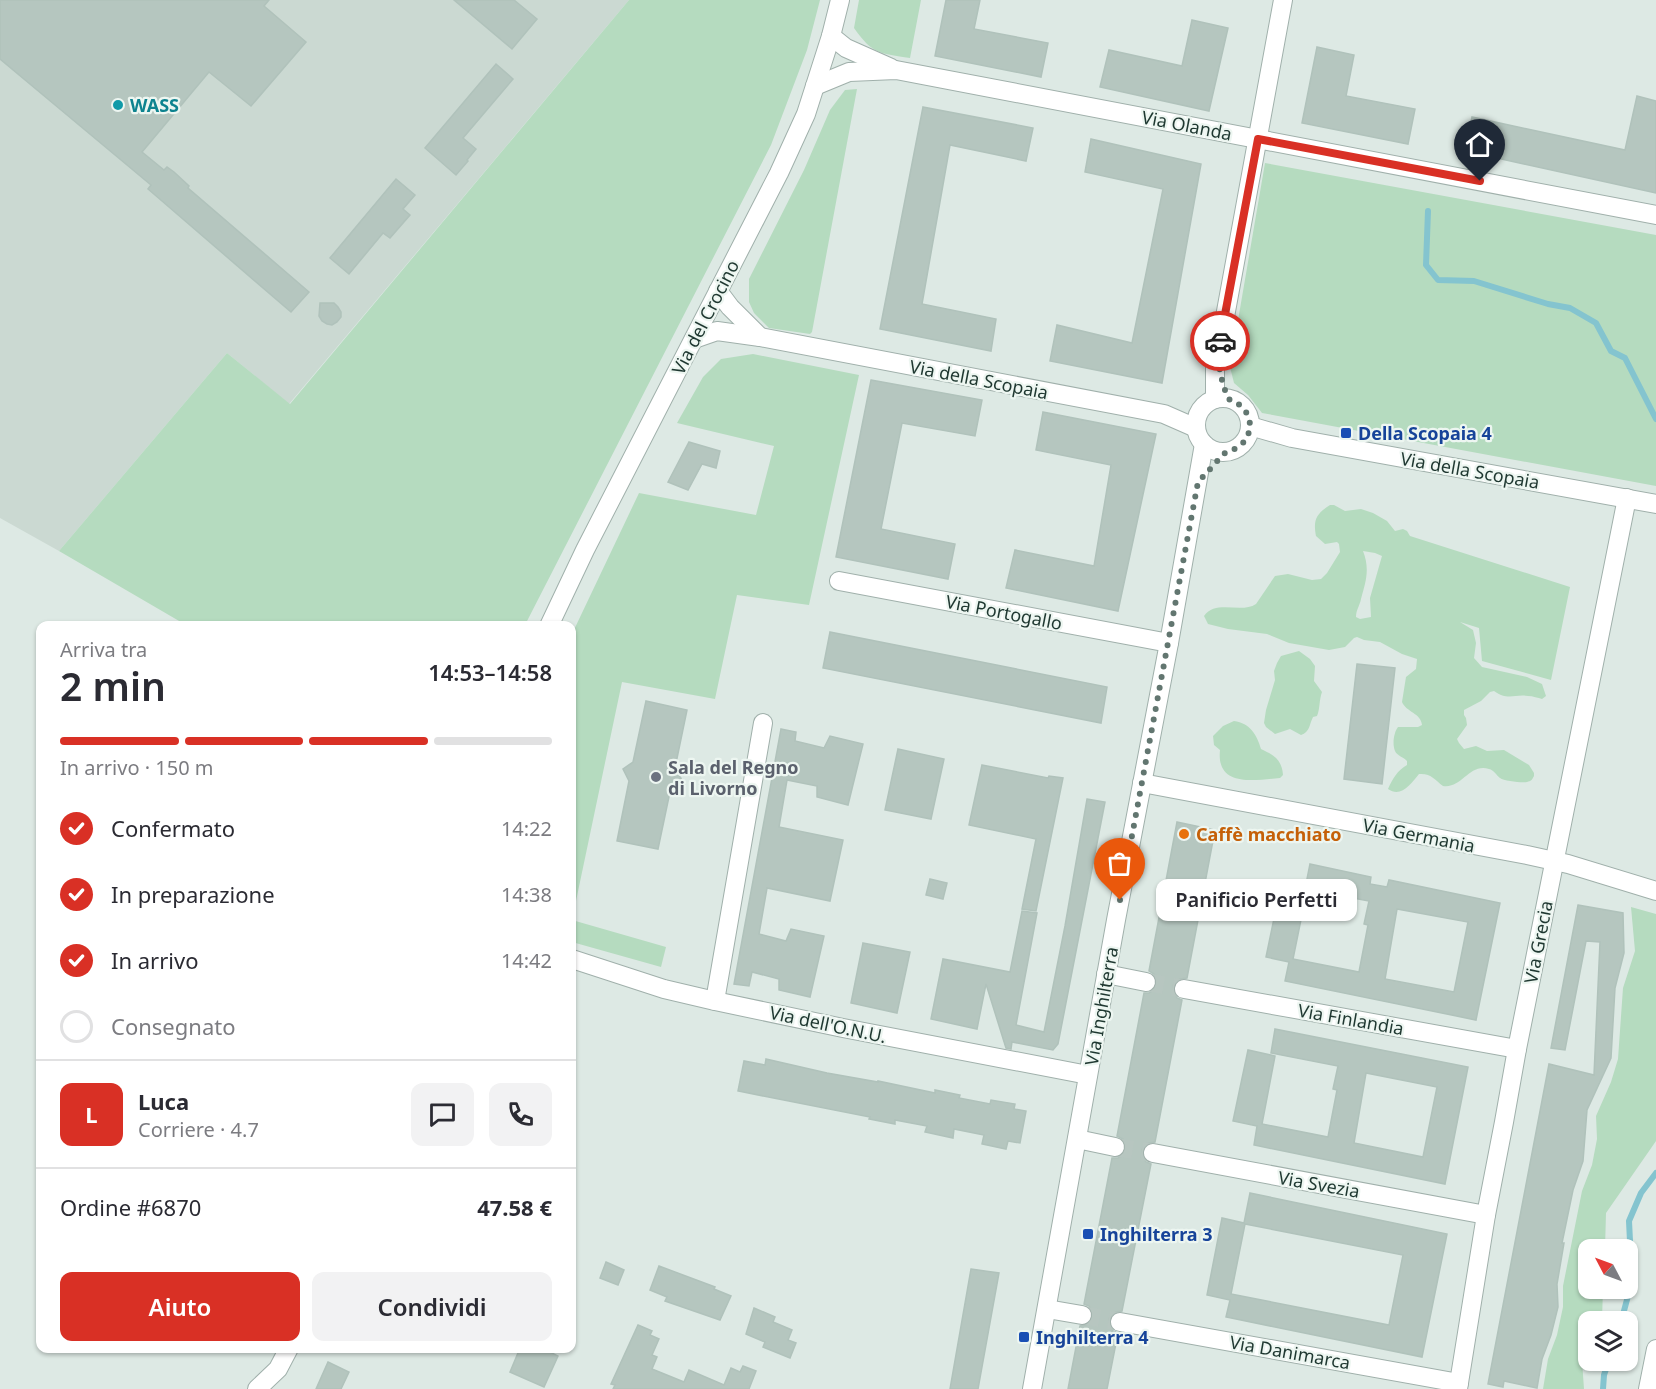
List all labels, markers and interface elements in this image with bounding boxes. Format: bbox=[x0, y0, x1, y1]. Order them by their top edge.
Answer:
place label: WASS bbox=[130, 93, 179, 117]
marker: WASS bbox=[111, 98, 125, 112]
street label: Via Olanda bbox=[1140, 105, 1234, 145]
pin bbox=[1454, 119, 1505, 181]
icon: home bbox=[1463, 128, 1496, 161]
street label: Via del Crocino bbox=[666, 256, 744, 378]
courier bbox=[1190, 311, 1250, 371]
icon: car bbox=[1204, 325, 1237, 358]
street label: Via della Scopaia bbox=[908, 354, 1050, 404]
place label: Della Scopaia 4 bbox=[1358, 421, 1492, 445]
marker: Della Scopaia 4 bbox=[1339, 426, 1353, 440]
street label: Via della Scopaia bbox=[1399, 446, 1541, 494]
street label: Via Portogallo bbox=[944, 589, 1064, 635]
text: Arriva tra bbox=[60, 636, 147, 663]
text: 14:53–14:58 bbox=[428, 657, 552, 687]
text: 2 min bbox=[60, 659, 166, 712]
text: In arrivo · 150 m bbox=[60, 754, 213, 781]
place label: Sala del Regno di Livorno bbox=[668, 755, 799, 800]
marker: Sala del Regno di Livorno bbox=[649, 770, 663, 784]
icon: check bbox=[60, 812, 93, 845]
street label: Via Germania bbox=[1361, 812, 1477, 858]
text: Confermato bbox=[111, 813, 235, 843]
text: 14:22 bbox=[501, 815, 552, 842]
place label: Caffè macchiato bbox=[1196, 822, 1342, 846]
marker: Caffè macchiato bbox=[1177, 827, 1191, 841]
pin bbox=[1094, 838, 1145, 900]
icon: bag bbox=[1103, 847, 1136, 880]
icon: check bbox=[60, 878, 93, 911]
text: In preparazione bbox=[111, 879, 275, 909]
callout: Panificio Perfetti bbox=[1156, 879, 1357, 921]
text: 14:38 bbox=[501, 881, 552, 908]
text: Panificio Perfetti bbox=[1175, 886, 1338, 913]
street label: Via Grecia bbox=[1518, 899, 1558, 985]
icon: check bbox=[60, 944, 93, 977]
text: In arrivo bbox=[111, 945, 198, 975]
street label: Via Inghilterra bbox=[1079, 945, 1123, 1067]
text: 14:42 bbox=[501, 947, 552, 974]
street label: Via Finlandia bbox=[1296, 998, 1406, 1040]
street label: Via dell'O.N.U. bbox=[767, 1000, 889, 1048]
text: Consegnato bbox=[111, 1011, 235, 1041]
button: chat bbox=[411, 1083, 474, 1146]
button: phone bbox=[489, 1083, 552, 1146]
text: Luca bbox=[138, 1086, 189, 1116]
text: L bbox=[85, 1099, 98, 1129]
text: Corriere · 4.7 bbox=[138, 1116, 259, 1143]
street label: Via Svezia bbox=[1276, 1165, 1362, 1203]
text: Ordine #6870 bbox=[60, 1192, 201, 1222]
text: 47.58 € bbox=[477, 1192, 552, 1222]
place label: Inghilterra 3 bbox=[1100, 1222, 1213, 1246]
marker: Inghilterra 3 bbox=[1081, 1227, 1095, 1241]
north arrow bbox=[1578, 1239, 1638, 1299]
map controls bbox=[1578, 1239, 1638, 1371]
button: Aiuto bbox=[60, 1272, 300, 1341]
button: Condividi bbox=[312, 1272, 552, 1341]
button: layers bbox=[1578, 1311, 1638, 1371]
place label: Inghilterra 4 bbox=[1036, 1325, 1149, 1349]
marker: Inghilterra 4 bbox=[1017, 1330, 1031, 1344]
street label: Via Danimarca bbox=[1228, 1330, 1352, 1374]

